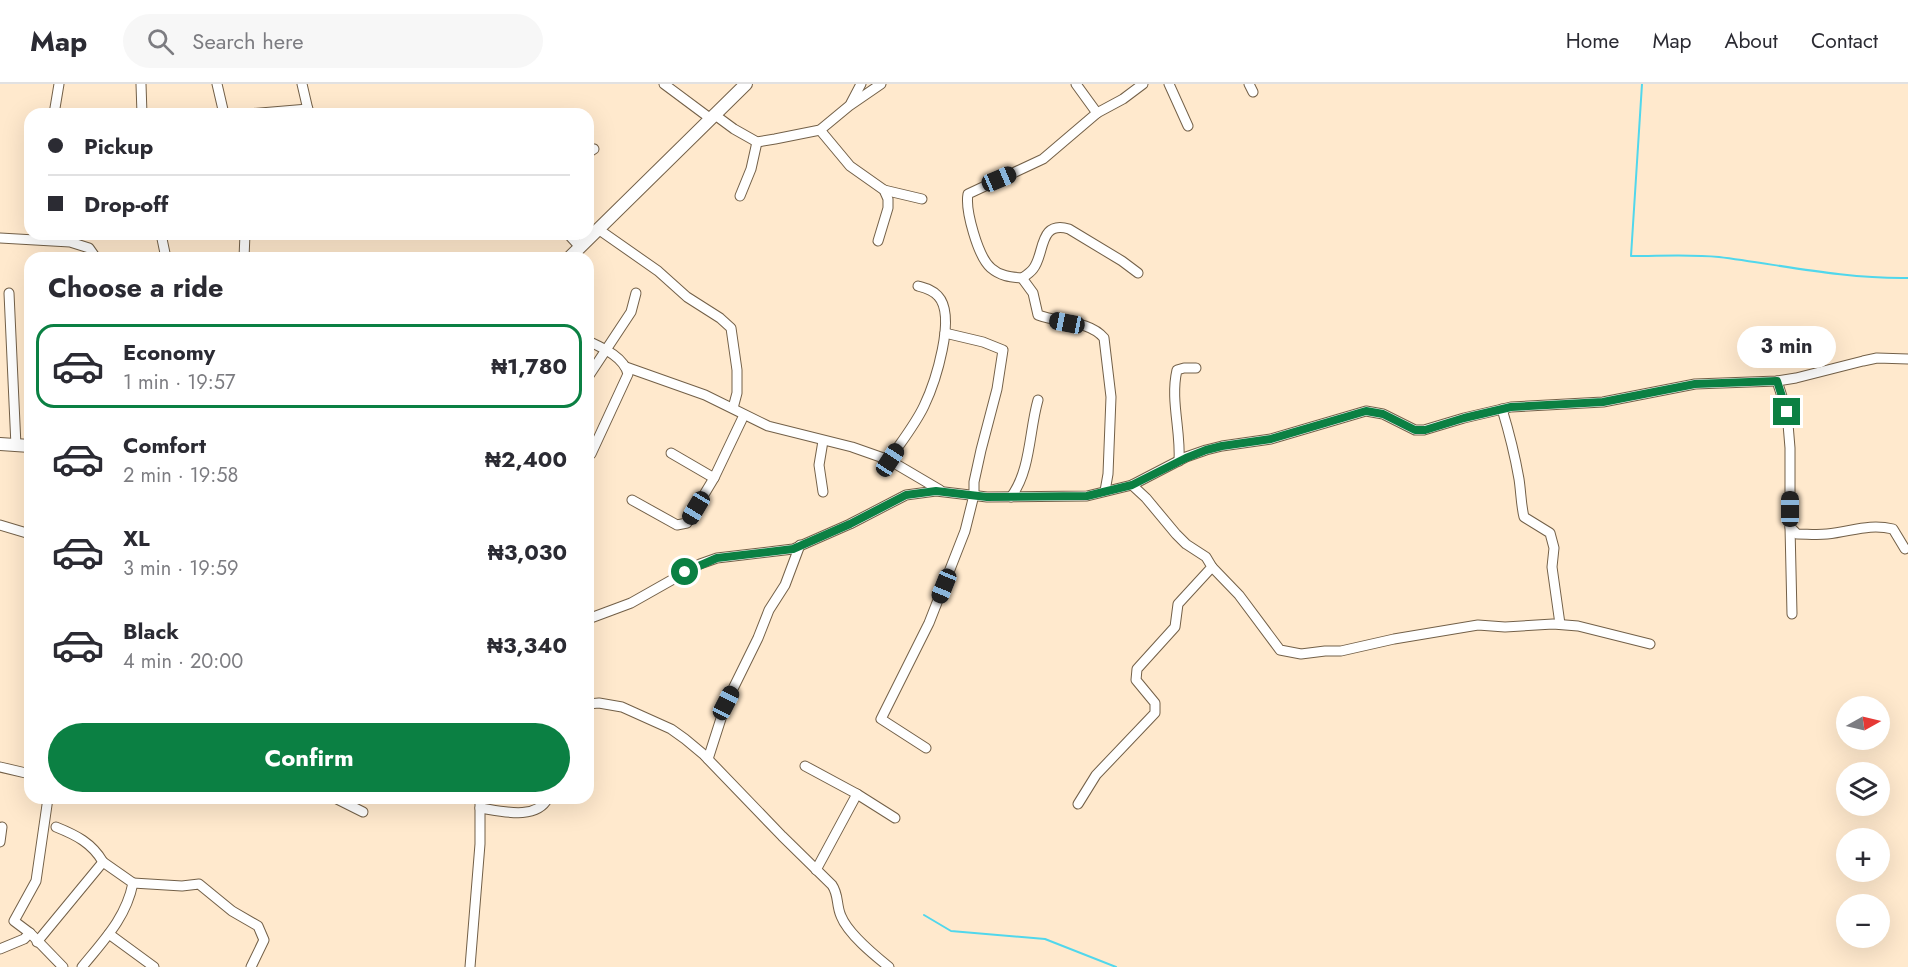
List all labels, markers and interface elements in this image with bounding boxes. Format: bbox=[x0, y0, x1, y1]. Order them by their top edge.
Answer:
search box bbox=[123, 14, 543, 68]
text: Map bbox=[30, 21, 87, 62]
icon: search bbox=[144, 25, 177, 58]
text: Search here bbox=[192, 25, 304, 57]
text: Home bbox=[1566, 26, 1619, 56]
text: Map bbox=[1652, 26, 1692, 56]
text: About bbox=[1725, 26, 1778, 56]
text: Contact bbox=[1811, 26, 1878, 56]
text: Pickup bbox=[84, 130, 153, 162]
car bbox=[979, 164, 1019, 194]
text: Drop-off bbox=[84, 188, 168, 220]
text: Choose a ride bbox=[48, 268, 223, 307]
car bbox=[1048, 311, 1086, 335]
callout: 3 min bbox=[1738, 325, 1836, 367]
text: 3 min bbox=[1761, 332, 1812, 361]
text: Economy bbox=[123, 336, 215, 368]
icon: car bbox=[51, 339, 105, 393]
text: ₦1,780 bbox=[491, 350, 567, 382]
text: 1 min · 19:57 bbox=[123, 368, 236, 397]
route end bbox=[1773, 398, 1800, 425]
text: Comfort bbox=[123, 429, 206, 461]
icon: car bbox=[51, 432, 105, 486]
car bbox=[873, 440, 907, 480]
text: ₦2,400 bbox=[485, 443, 567, 475]
text: 2 min · 19:58 bbox=[123, 461, 238, 490]
car bbox=[679, 488, 713, 528]
car bbox=[1781, 491, 1799, 527]
text: XL bbox=[123, 522, 150, 554]
icon: car bbox=[51, 525, 105, 579]
text: ₦3,030 bbox=[488, 536, 567, 568]
text: 3 min · 19:59 bbox=[123, 554, 239, 583]
route start bbox=[671, 558, 698, 585]
car bbox=[929, 566, 959, 606]
text: Black bbox=[123, 615, 179, 647]
icon: car bbox=[51, 618, 105, 672]
text: ₦3,340 bbox=[487, 629, 567, 661]
text: 4 min · 20:00 bbox=[123, 647, 243, 676]
car bbox=[710, 683, 742, 723]
north arrow bbox=[1836, 696, 1890, 750]
map controls bbox=[1836, 696, 1890, 948]
button: Confirm bbox=[48, 723, 570, 792]
button: layers bbox=[1836, 762, 1890, 816]
button: + bbox=[1836, 828, 1890, 882]
button: − bbox=[1836, 894, 1890, 948]

